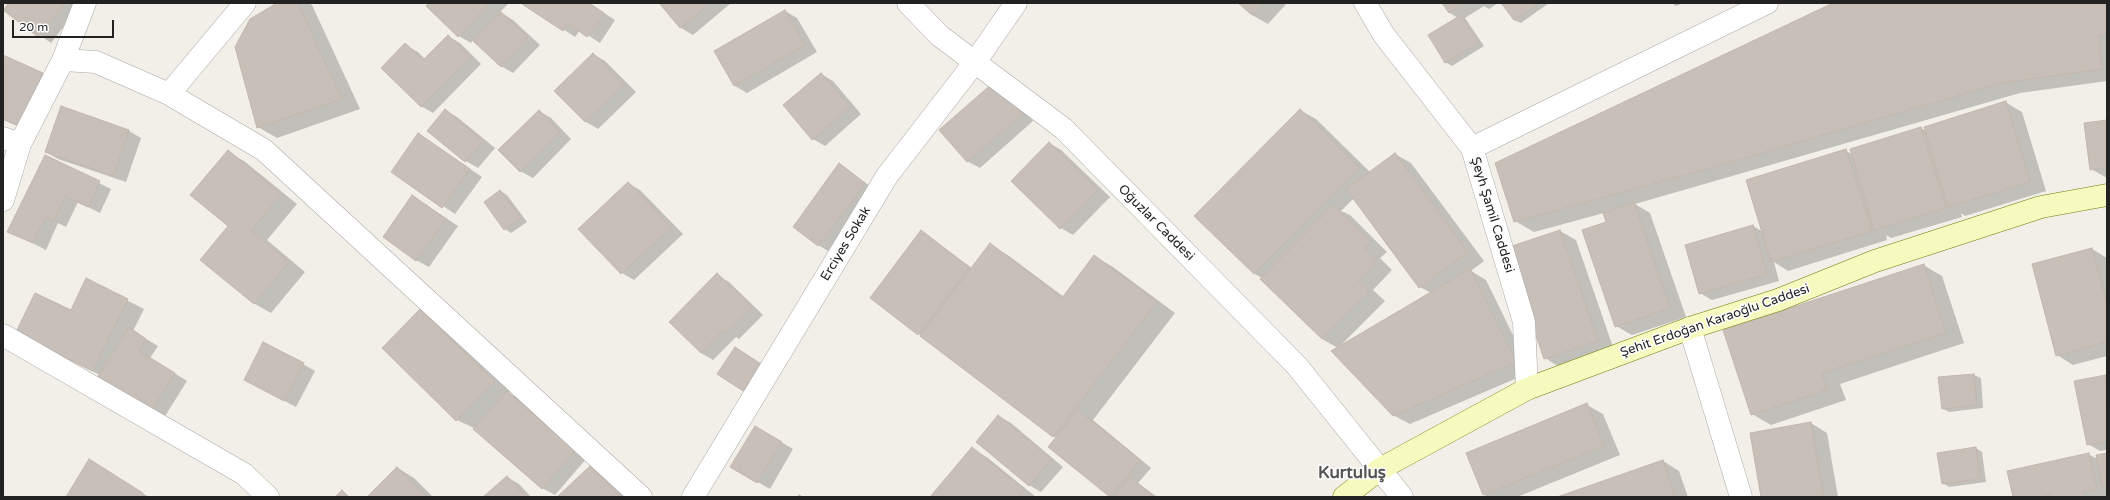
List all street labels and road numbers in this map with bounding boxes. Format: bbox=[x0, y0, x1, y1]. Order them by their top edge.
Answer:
street label: Şeyh Şamil Caddesi bbox=[1467, 155, 1517, 275]
street label: Oğuzlar Caddesi bbox=[1115, 182, 1197, 264]
street label: Erciyes Sokak bbox=[818, 204, 874, 284]
street label: Şehit Erdoğan Karaoğlu Caddesi bbox=[1618, 281, 1812, 361]

